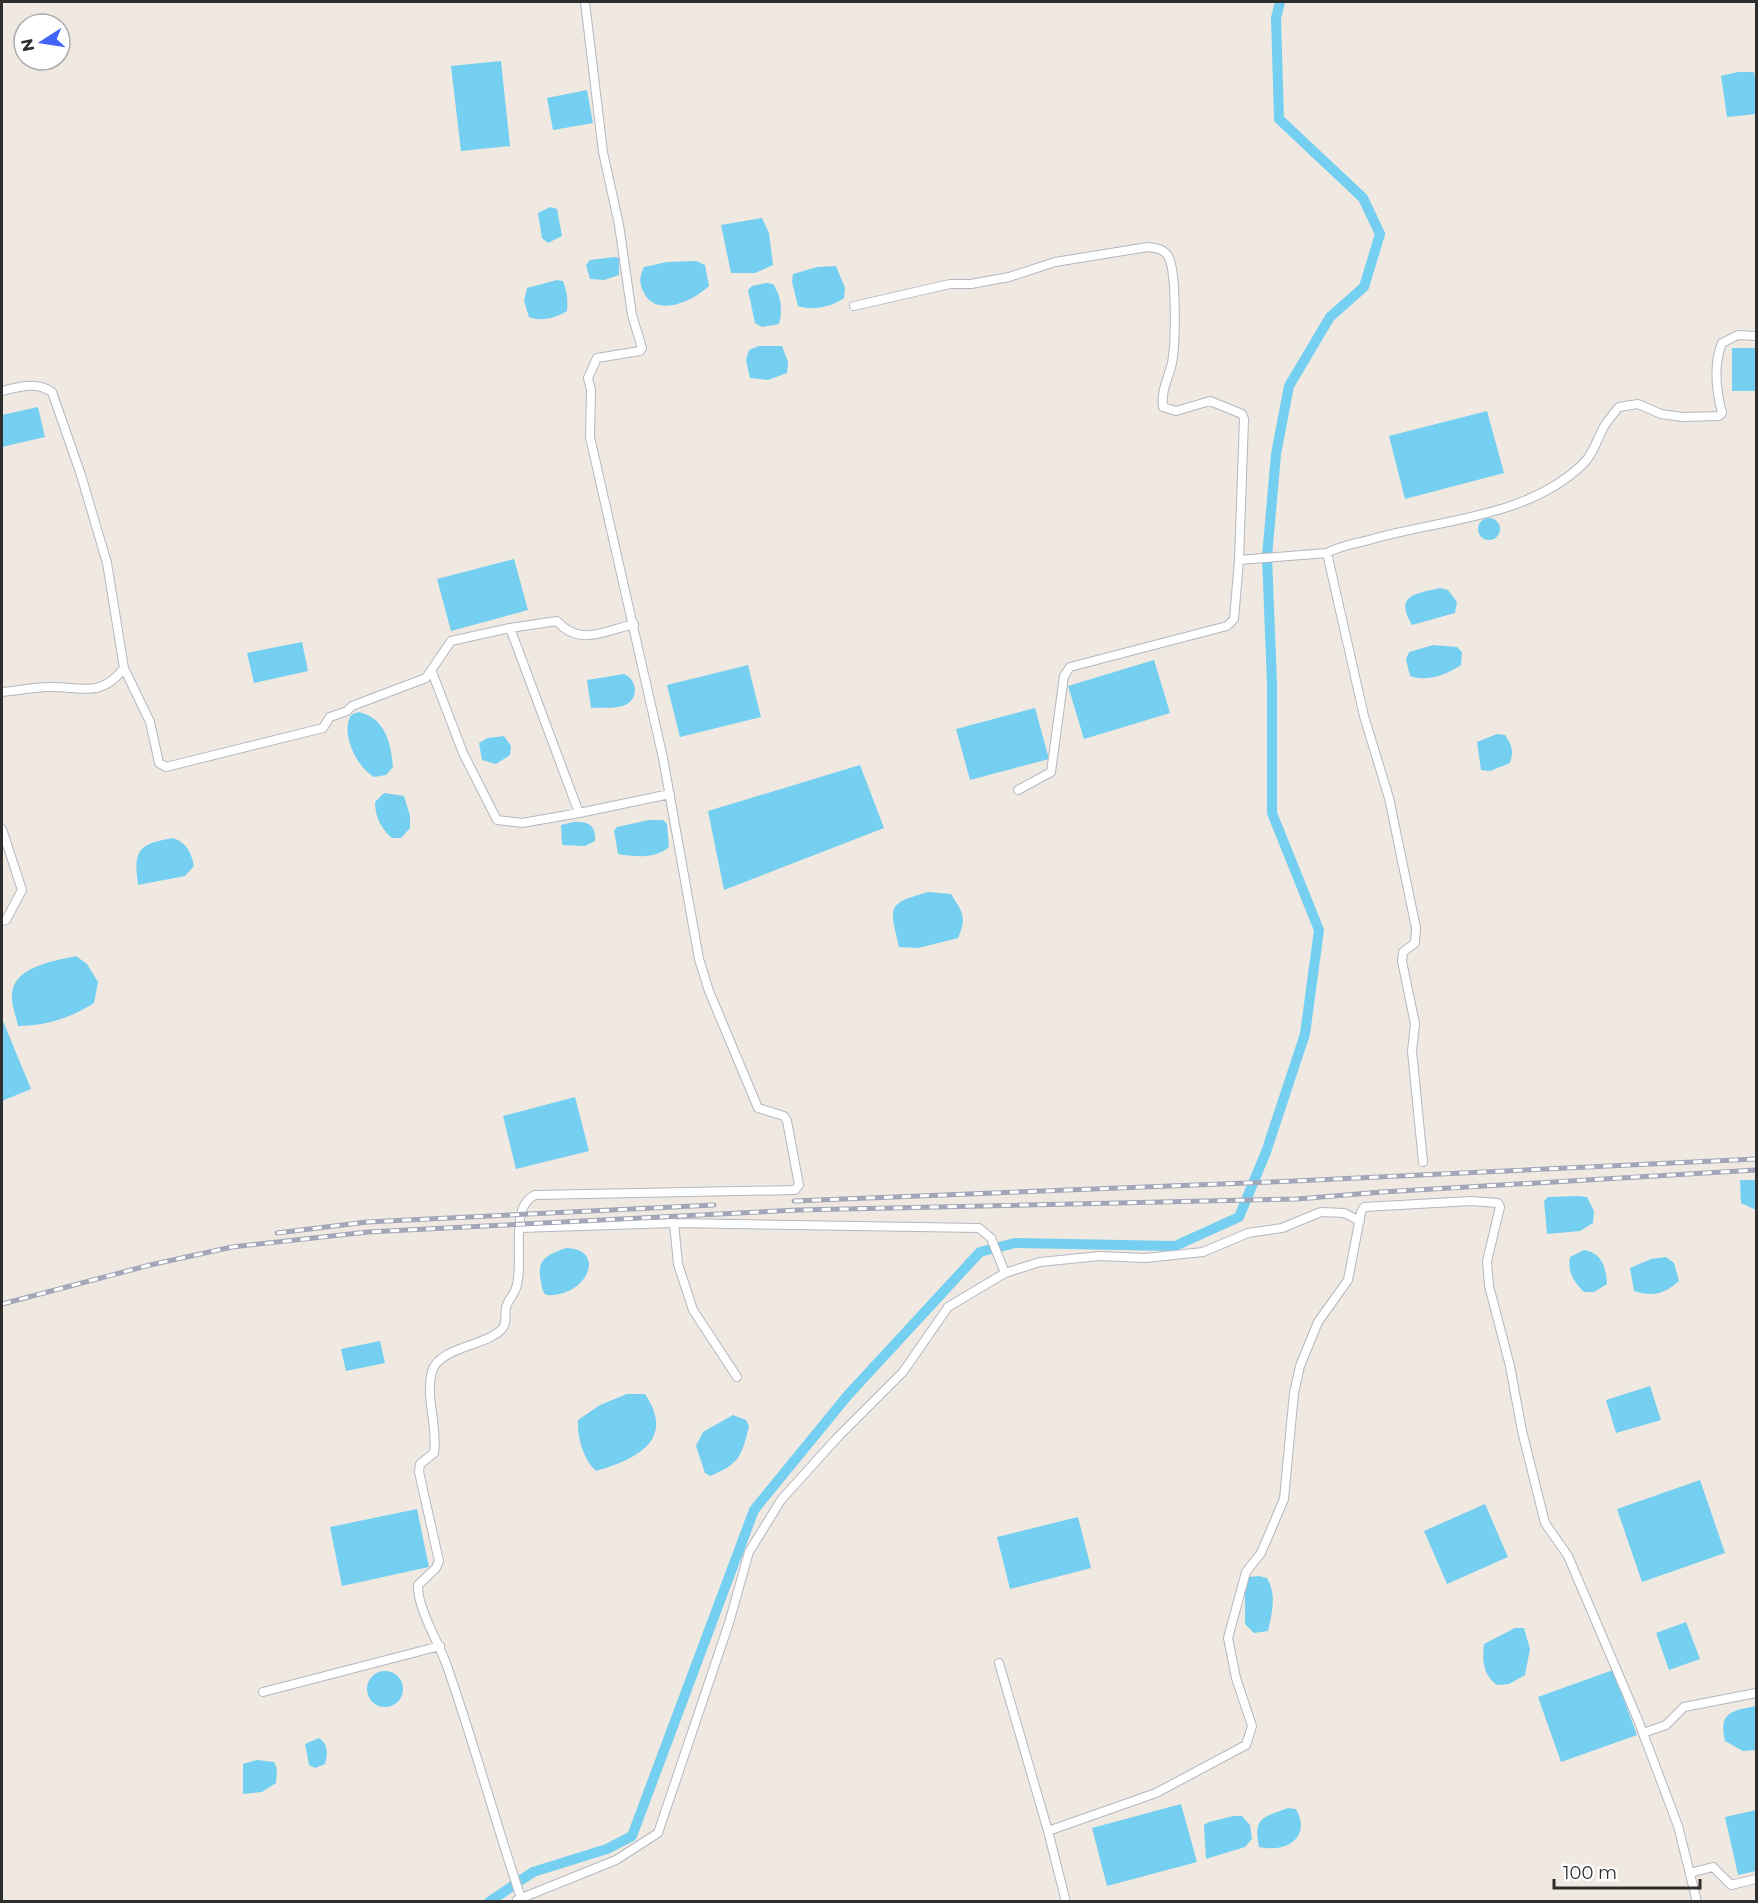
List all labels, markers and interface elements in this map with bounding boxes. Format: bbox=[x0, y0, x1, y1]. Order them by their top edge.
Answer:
north arrow bbox=[12, 12, 72, 72]
text: N bbox=[17, 37, 38, 53]
scale bar bbox=[1554, 1852, 1700, 1890]
text: 100 m bbox=[1563, 1862, 1617, 1884]

